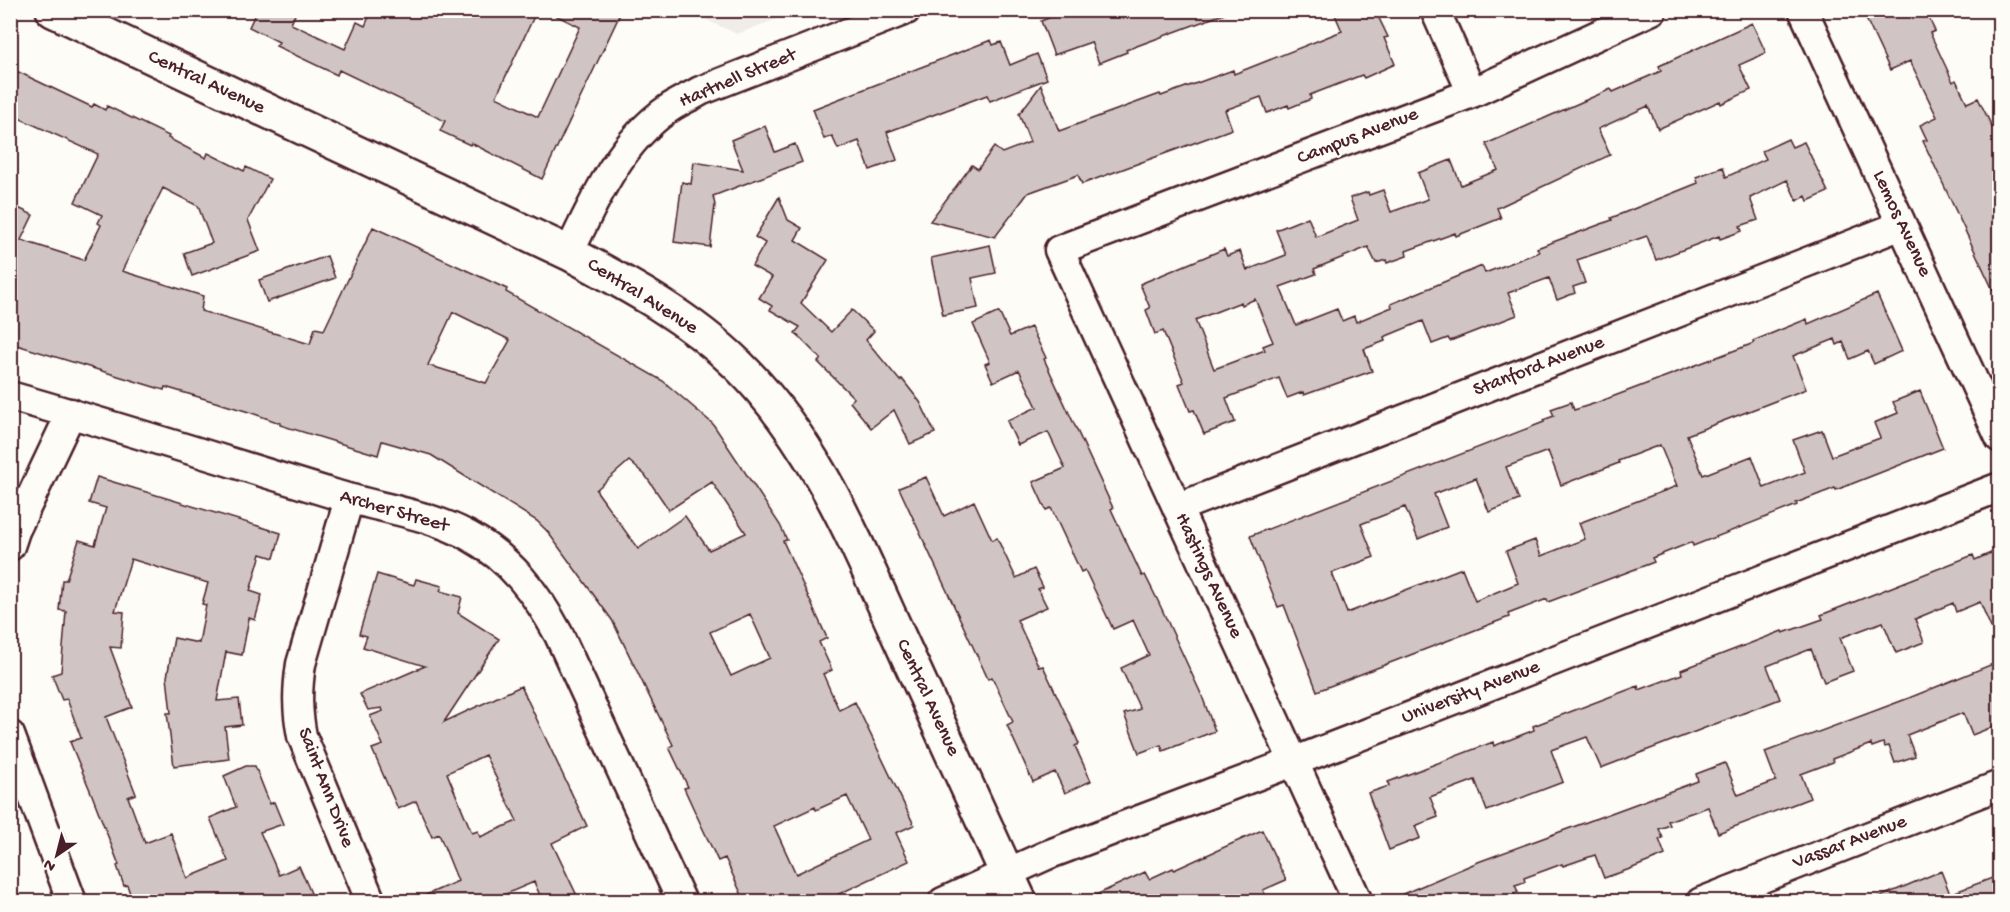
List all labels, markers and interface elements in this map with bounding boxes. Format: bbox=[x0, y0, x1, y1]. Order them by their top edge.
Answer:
street label: Hartnell Street bbox=[676, 43, 801, 114]
street label: Central Avenue bbox=[144, 46, 269, 120]
street label: Campus Avenue bbox=[1294, 103, 1422, 171]
street label: Lemos Avenue bbox=[1866, 167, 1936, 281]
street label: Central Avenue bbox=[582, 254, 702, 341]
street label: Stanford Avenue bbox=[1470, 331, 1608, 403]
street label: Archer Street bbox=[337, 486, 453, 539]
street label: Hastings Avenue bbox=[1169, 510, 1247, 643]
street label: Central Avenue bbox=[890, 636, 964, 761]
street label: University Avenue bbox=[1399, 656, 1544, 730]
street label: Saint Ann Drive bbox=[292, 725, 359, 852]
street label: Vassar Avenue bbox=[1789, 811, 1911, 876]
north arrow bbox=[27, 825, 87, 885]
text: N bbox=[40, 853, 60, 875]

